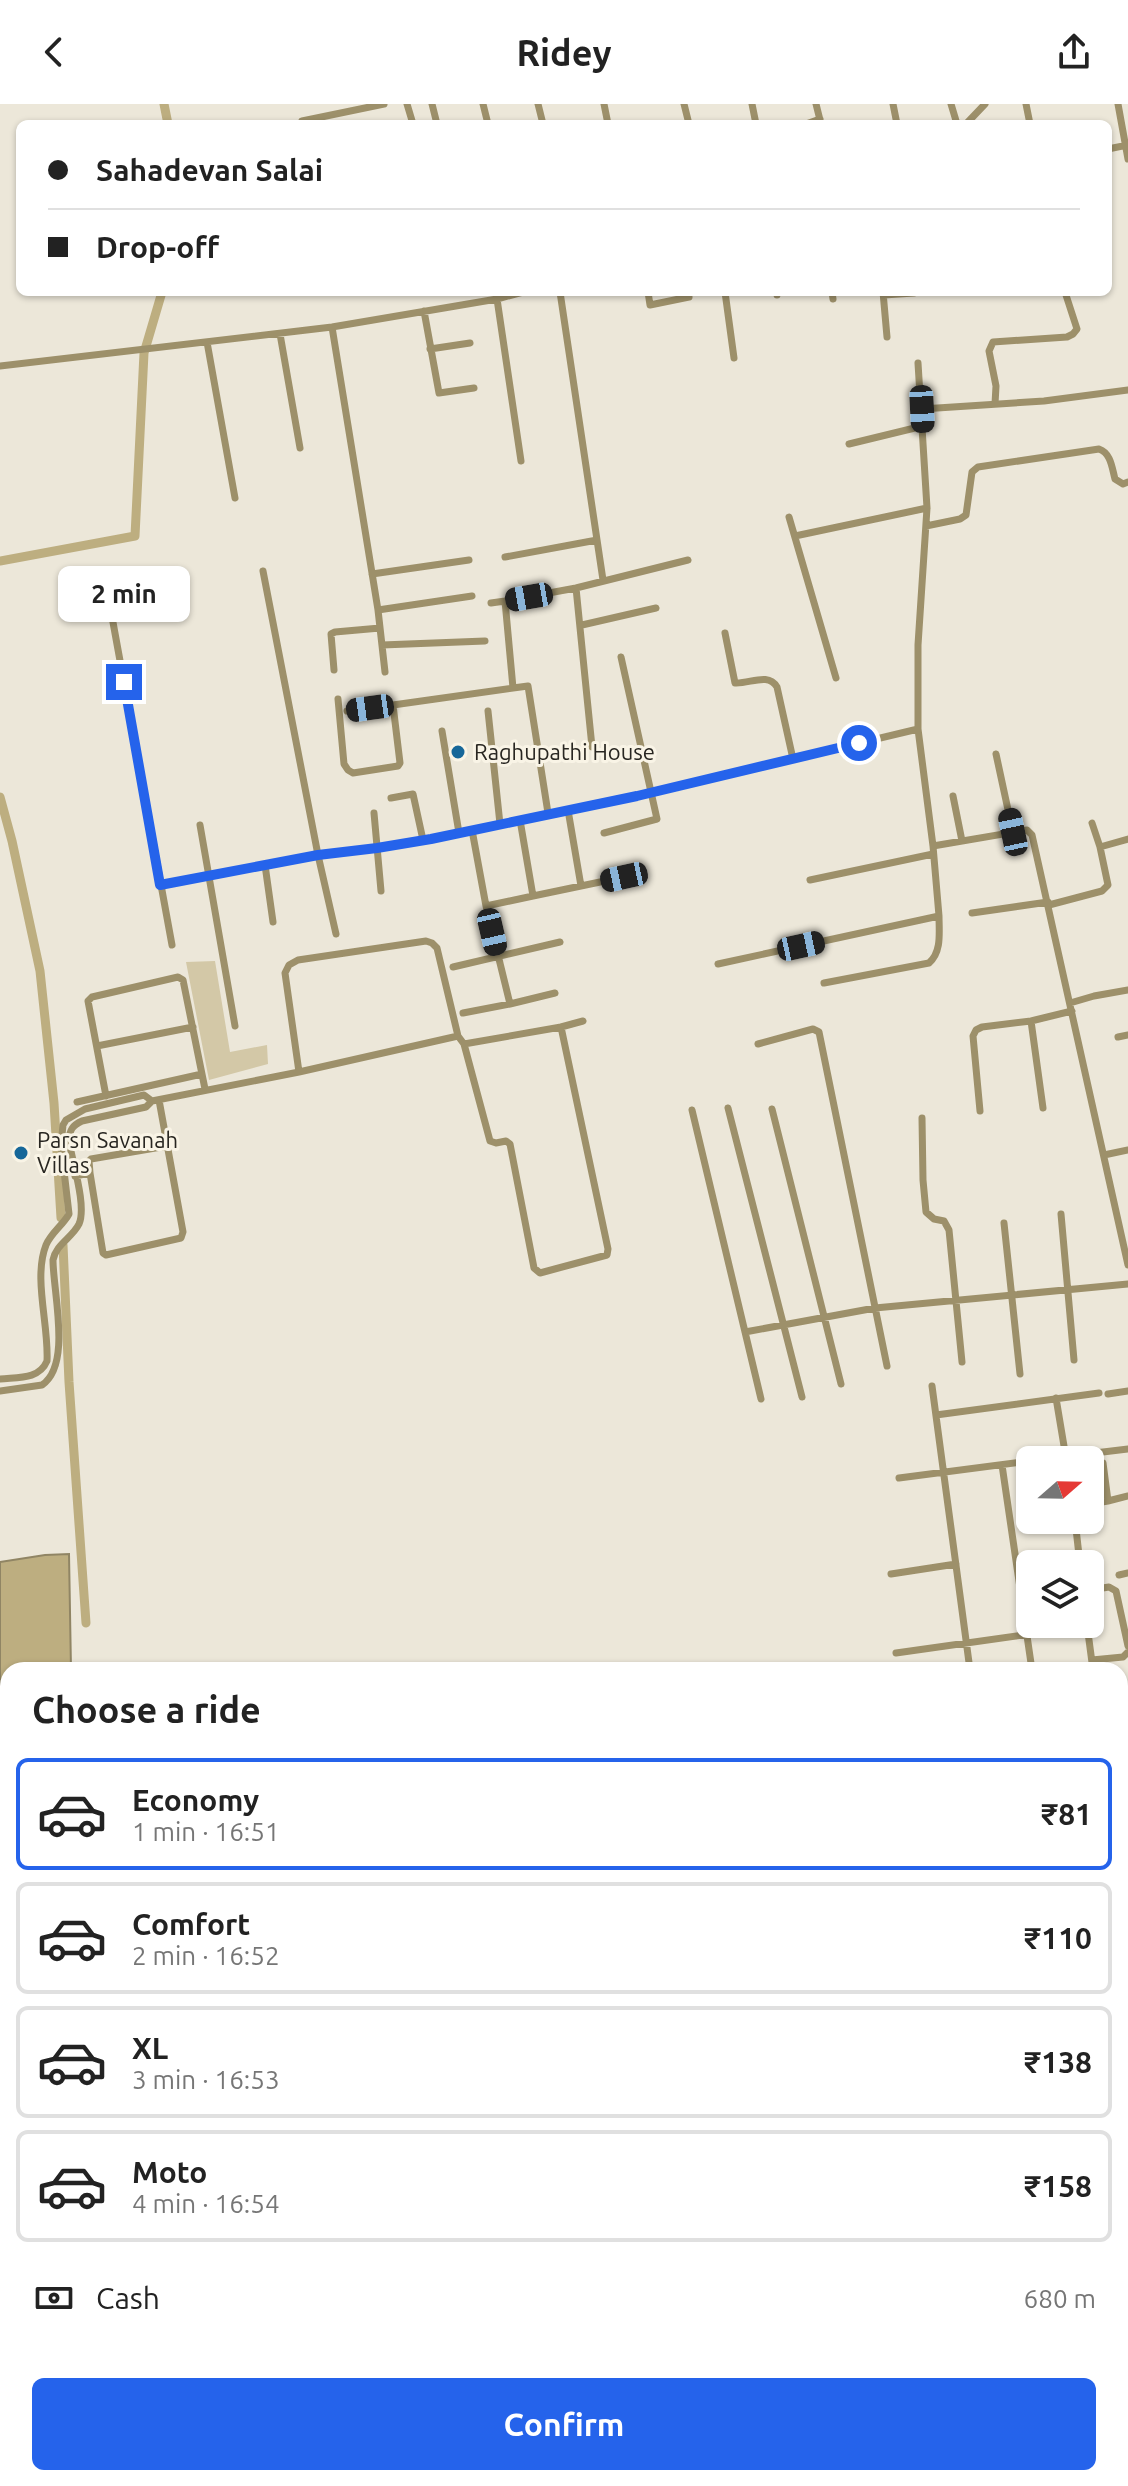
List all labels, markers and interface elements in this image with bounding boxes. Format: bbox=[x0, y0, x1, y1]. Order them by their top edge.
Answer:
icon: back bbox=[32, 30, 76, 74]
icon: share bbox=[1052, 30, 1096, 74]
text: Ridey bbox=[516, 32, 612, 73]
text: Sahadevan Salai bbox=[96, 153, 323, 187]
text: Drop-off bbox=[96, 230, 219, 264]
car bbox=[909, 384, 935, 434]
callout: 2 min bbox=[58, 566, 190, 622]
text: 2 min bbox=[91, 579, 157, 608]
car bbox=[503, 581, 555, 613]
route end bbox=[106, 664, 142, 700]
car bbox=[345, 693, 395, 723]
route start bbox=[841, 725, 877, 761]
place label: Raghupathi House bbox=[474, 739, 655, 764]
marker: Raghupathi House bbox=[449, 743, 467, 761]
car bbox=[996, 806, 1030, 858]
car bbox=[598, 860, 650, 894]
car bbox=[475, 906, 509, 958]
car bbox=[775, 929, 827, 963]
place label: Parsn Savanah Villas bbox=[37, 1127, 178, 1177]
marker: Parsn Savanah Villas bbox=[12, 1144, 30, 1162]
north arrow bbox=[1016, 1446, 1104, 1534]
map controls bbox=[1016, 1446, 1104, 1638]
button: layers bbox=[1016, 1550, 1104, 1638]
text: Choose a ride bbox=[32, 1689, 261, 1730]
icon: car bbox=[36, 1778, 108, 1850]
text: Economy bbox=[132, 1783, 259, 1817]
text: ₹81 bbox=[1041, 1797, 1092, 1831]
text: 1 min · 16:51 bbox=[132, 1817, 280, 1846]
icon: car bbox=[36, 1902, 108, 1974]
text: Comfort bbox=[132, 1907, 250, 1941]
text: ₹110 bbox=[1024, 1921, 1092, 1955]
text: 2 min · 16:52 bbox=[132, 1941, 280, 1970]
icon: car bbox=[36, 2026, 108, 2098]
text: XL bbox=[132, 2031, 168, 2065]
text: ₹138 bbox=[1024, 2045, 1092, 2079]
text: 3 min · 16:53 bbox=[132, 2065, 280, 2094]
icon: car bbox=[36, 2150, 108, 2222]
text: Moto bbox=[132, 2155, 207, 2189]
text: ₹158 bbox=[1024, 2169, 1092, 2203]
text: 4 min · 16:54 bbox=[132, 2189, 280, 2218]
icon: cash bbox=[32, 2276, 76, 2320]
text: Cash bbox=[96, 2281, 160, 2315]
text: 680 m bbox=[1024, 2284, 1096, 2313]
button: Confirm bbox=[32, 2378, 1096, 2470]

